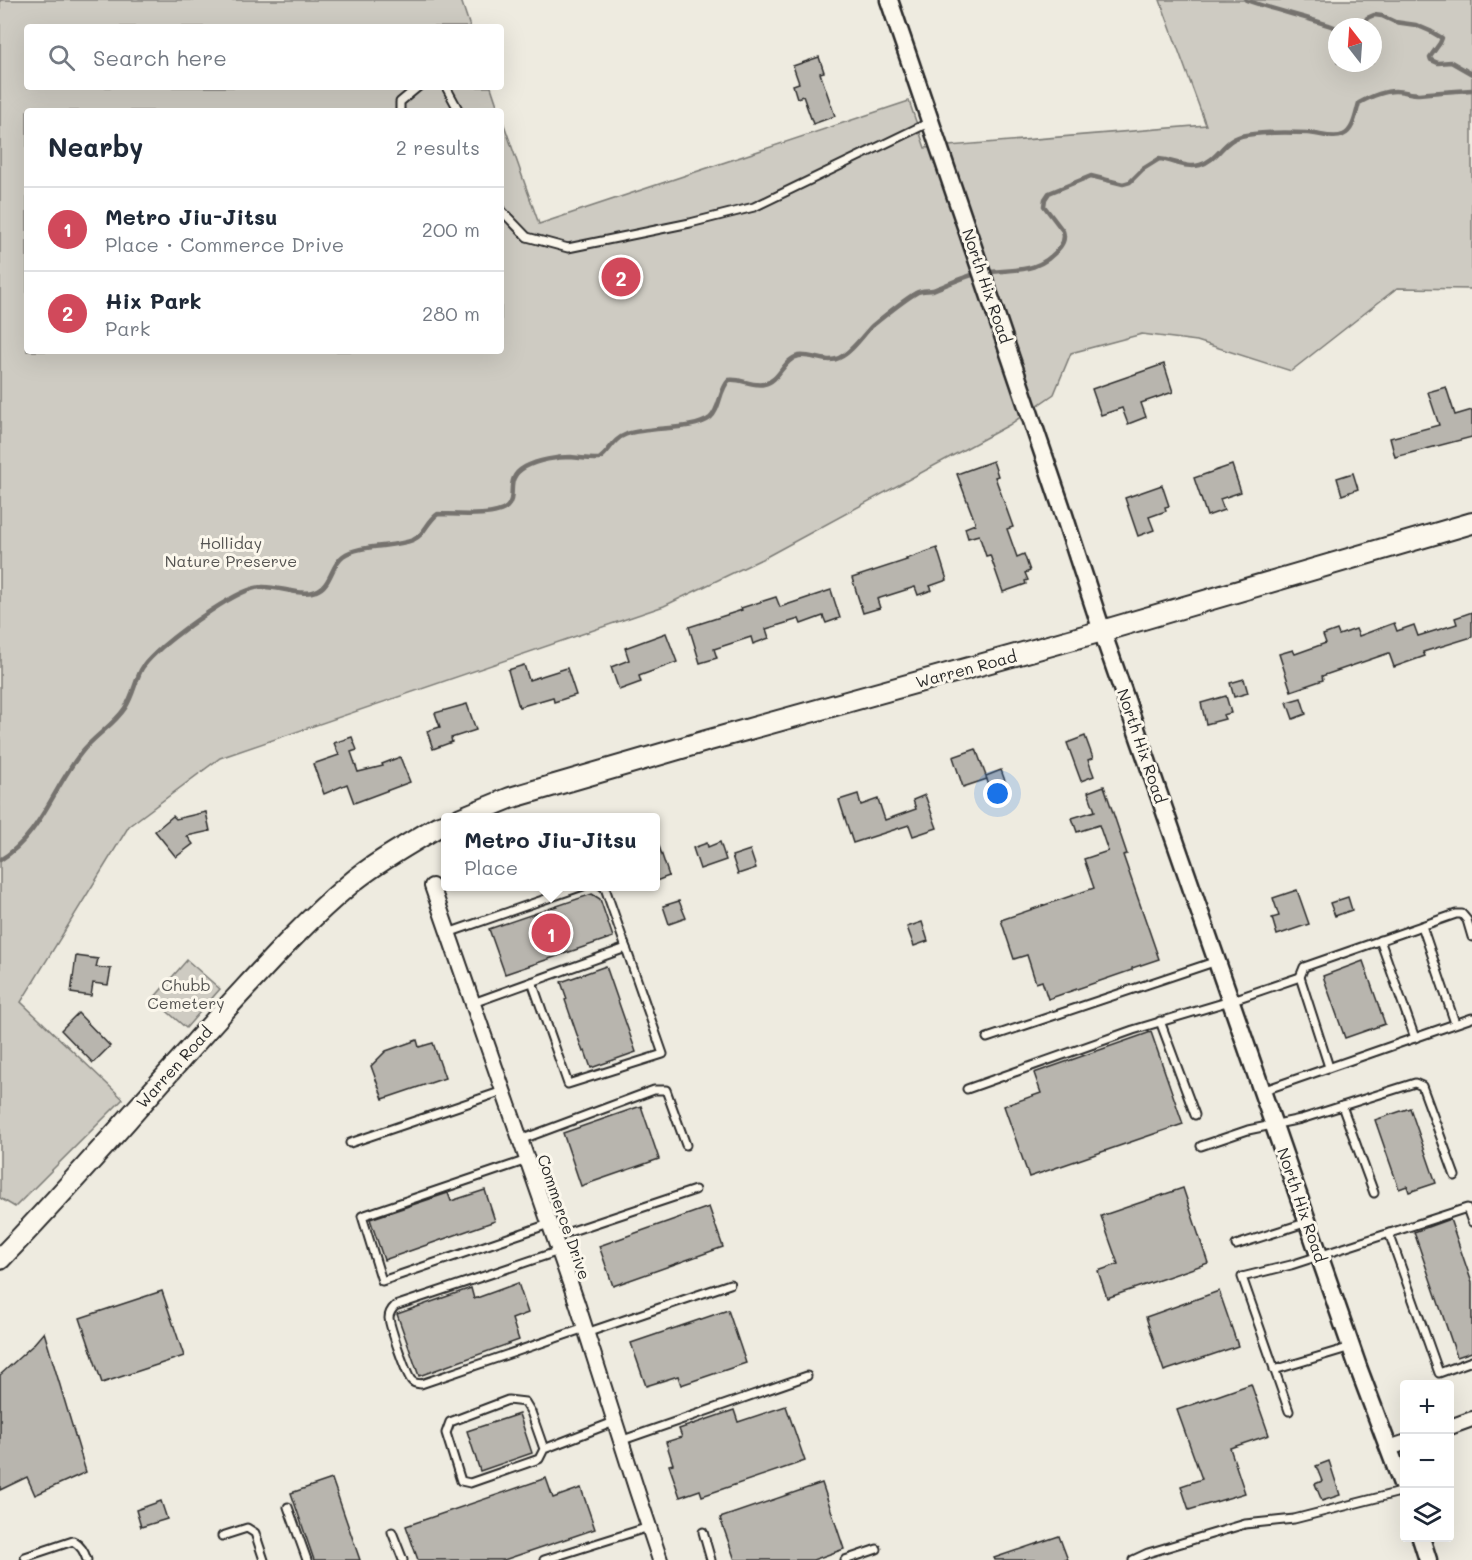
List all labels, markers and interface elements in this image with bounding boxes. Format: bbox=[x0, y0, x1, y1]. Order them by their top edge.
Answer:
north arrow bbox=[1328, 18, 1382, 72]
search box bbox=[24, 24, 504, 90]
icon: search bbox=[45, 41, 78, 74]
text: Search here bbox=[93, 43, 227, 72]
text: Nearby bbox=[48, 130, 143, 164]
text: 2 results bbox=[396, 134, 480, 160]
text: Metro Jiu-Jitsu bbox=[105, 202, 278, 231]
text: 1 bbox=[63, 216, 72, 242]
text: 200 m bbox=[422, 216, 480, 242]
street label: North Hix Road bbox=[958, 226, 1017, 346]
text: Place · Commerce Drive bbox=[105, 231, 344, 257]
pin: 2 bbox=[602, 254, 640, 300]
text: Hix Park bbox=[105, 286, 202, 315]
text: 2 bbox=[62, 300, 73, 326]
text: 280 m bbox=[422, 300, 480, 326]
text: Park bbox=[105, 315, 150, 341]
park label: Holliday Nature Preserve bbox=[165, 532, 297, 571]
street label: Warren Road bbox=[913, 645, 1019, 692]
street label: North Hix Road bbox=[1113, 686, 1172, 806]
your location bbox=[983, 779, 1012, 808]
popup bbox=[441, 813, 660, 891]
text: Metro Jiu-Jitsu bbox=[464, 825, 637, 854]
text: Place bbox=[464, 854, 518, 880]
pin: 1 bbox=[532, 910, 570, 956]
park label: Chubb Cemetery bbox=[147, 974, 225, 1013]
street label: Warren Road bbox=[131, 1021, 216, 1112]
street label: North Hix Road bbox=[1273, 1145, 1332, 1265]
street label: Commerce Drive bbox=[533, 1151, 596, 1282]
map controls bbox=[1400, 1380, 1454, 1542]
button: + bbox=[1400, 1380, 1454, 1434]
button: − bbox=[1400, 1434, 1454, 1488]
button: layers bbox=[1400, 1488, 1454, 1542]

